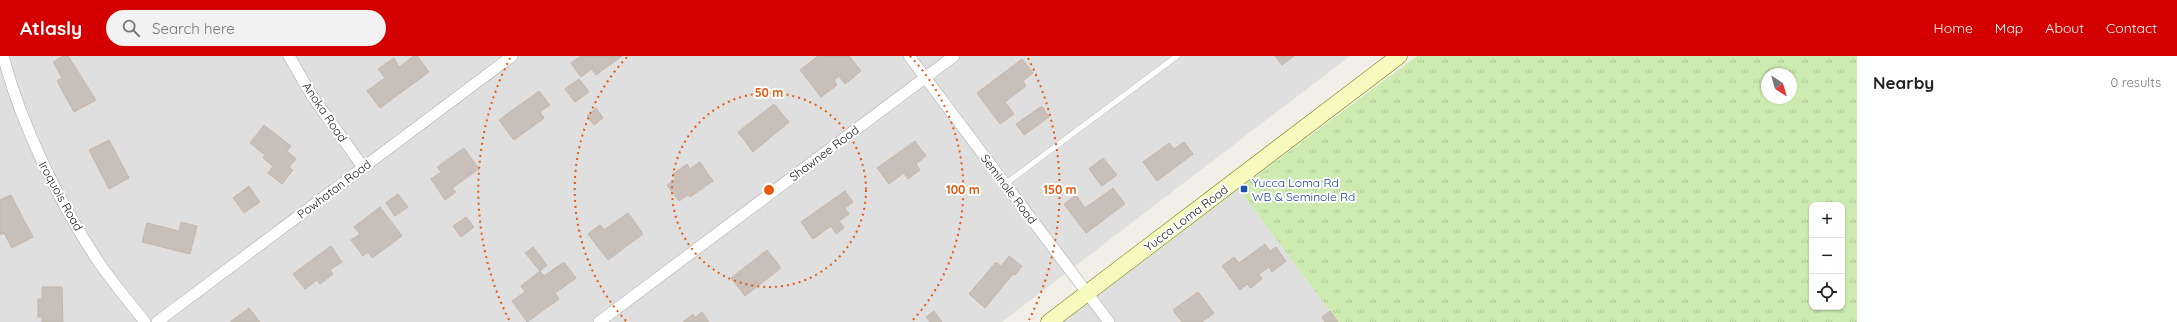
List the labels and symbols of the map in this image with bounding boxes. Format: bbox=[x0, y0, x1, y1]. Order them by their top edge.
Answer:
north arrow bbox=[1761, 68, 1797, 104]
street label: Anoka Road bbox=[300, 79, 350, 145]
text: 50 m bbox=[755, 85, 783, 100]
street label: Shawnee Road bbox=[786, 122, 862, 184]
street label: Seminole Road bbox=[978, 151, 1040, 227]
street label: Powhatan Road bbox=[294, 156, 374, 222]
street label: Iroquois Road bbox=[36, 159, 86, 233]
place label: Yucca Loma Rd WB & Seminole Rd bbox=[1252, 175, 1355, 204]
text: 100 m bbox=[946, 182, 980, 197]
text: 150 m bbox=[1043, 182, 1077, 197]
street label: Yucca Loma Road bbox=[1141, 182, 1231, 254]
centre of rings bbox=[762, 183, 776, 197]
marker: Yucca Loma Rd WB & Seminole Rd bbox=[1239, 184, 1249, 194]

